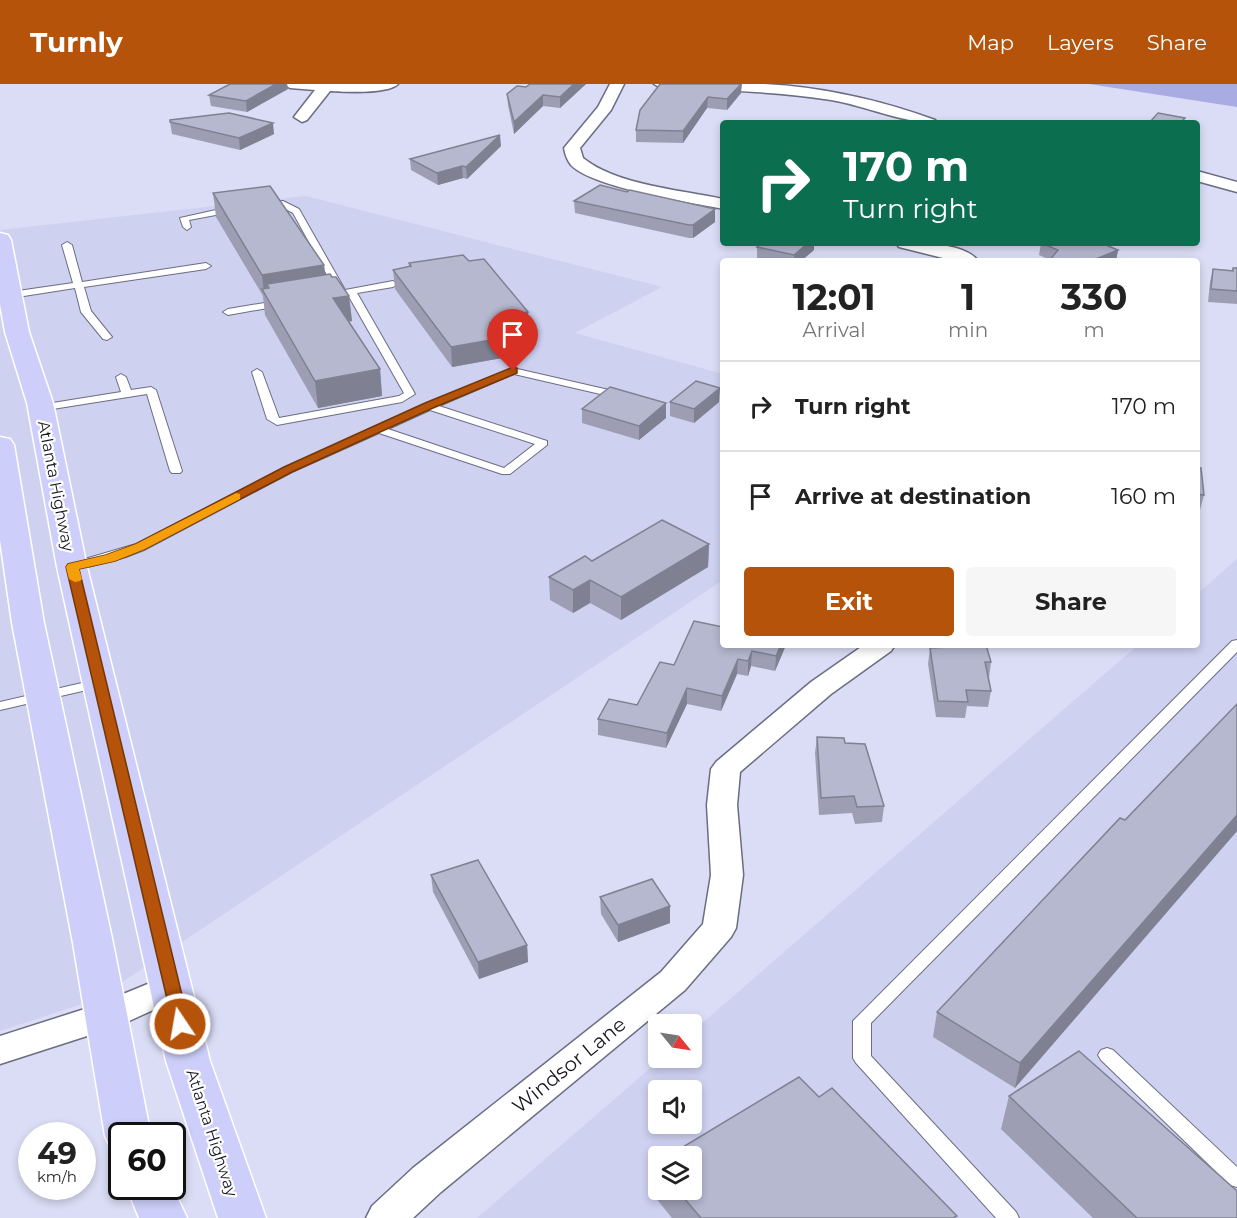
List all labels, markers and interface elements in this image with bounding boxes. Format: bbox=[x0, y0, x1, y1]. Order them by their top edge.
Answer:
text: Turnly bbox=[30, 25, 123, 59]
text: Map bbox=[967, 30, 1014, 55]
text: Layers bbox=[1047, 30, 1114, 55]
text: Share bbox=[1147, 30, 1207, 55]
text: 170 m bbox=[843, 140, 969, 192]
icon: right bbox=[744, 144, 822, 222]
text: Turn right bbox=[843, 192, 978, 225]
text: 12:01 bbox=[792, 275, 876, 319]
text: 1 bbox=[961, 275, 975, 319]
text: 330 bbox=[1061, 275, 1128, 319]
pin bbox=[487, 309, 538, 371]
icon: arrive bbox=[496, 318, 529, 351]
text: Arrival bbox=[802, 318, 866, 342]
text: min bbox=[948, 318, 988, 342]
text: m bbox=[1083, 318, 1105, 342]
icon: right bbox=[744, 390, 777, 423]
text: Turn right bbox=[795, 393, 910, 420]
text: 170 m bbox=[1112, 393, 1176, 420]
street label: Atlanta Highway bbox=[34, 419, 78, 553]
icon: arrive bbox=[744, 480, 777, 513]
text: Arrive at destination bbox=[795, 483, 1031, 510]
text: 160 m bbox=[1111, 483, 1176, 510]
button: Exit bbox=[744, 567, 954, 636]
button: Share bbox=[966, 567, 1176, 636]
position arrow bbox=[148, 992, 212, 1056]
street label: Windsor Lane bbox=[507, 1012, 631, 1118]
north arrow bbox=[648, 1014, 702, 1068]
map controls bbox=[648, 1014, 702, 1200]
street label: Atlanta Highway bbox=[182, 1067, 242, 1199]
button: sound bbox=[648, 1080, 702, 1134]
speed limit sign: 60 bbox=[108, 1122, 186, 1200]
text: 49 bbox=[37, 1135, 77, 1172]
button: layers bbox=[648, 1146, 702, 1200]
text: km/h bbox=[37, 1167, 77, 1186]

